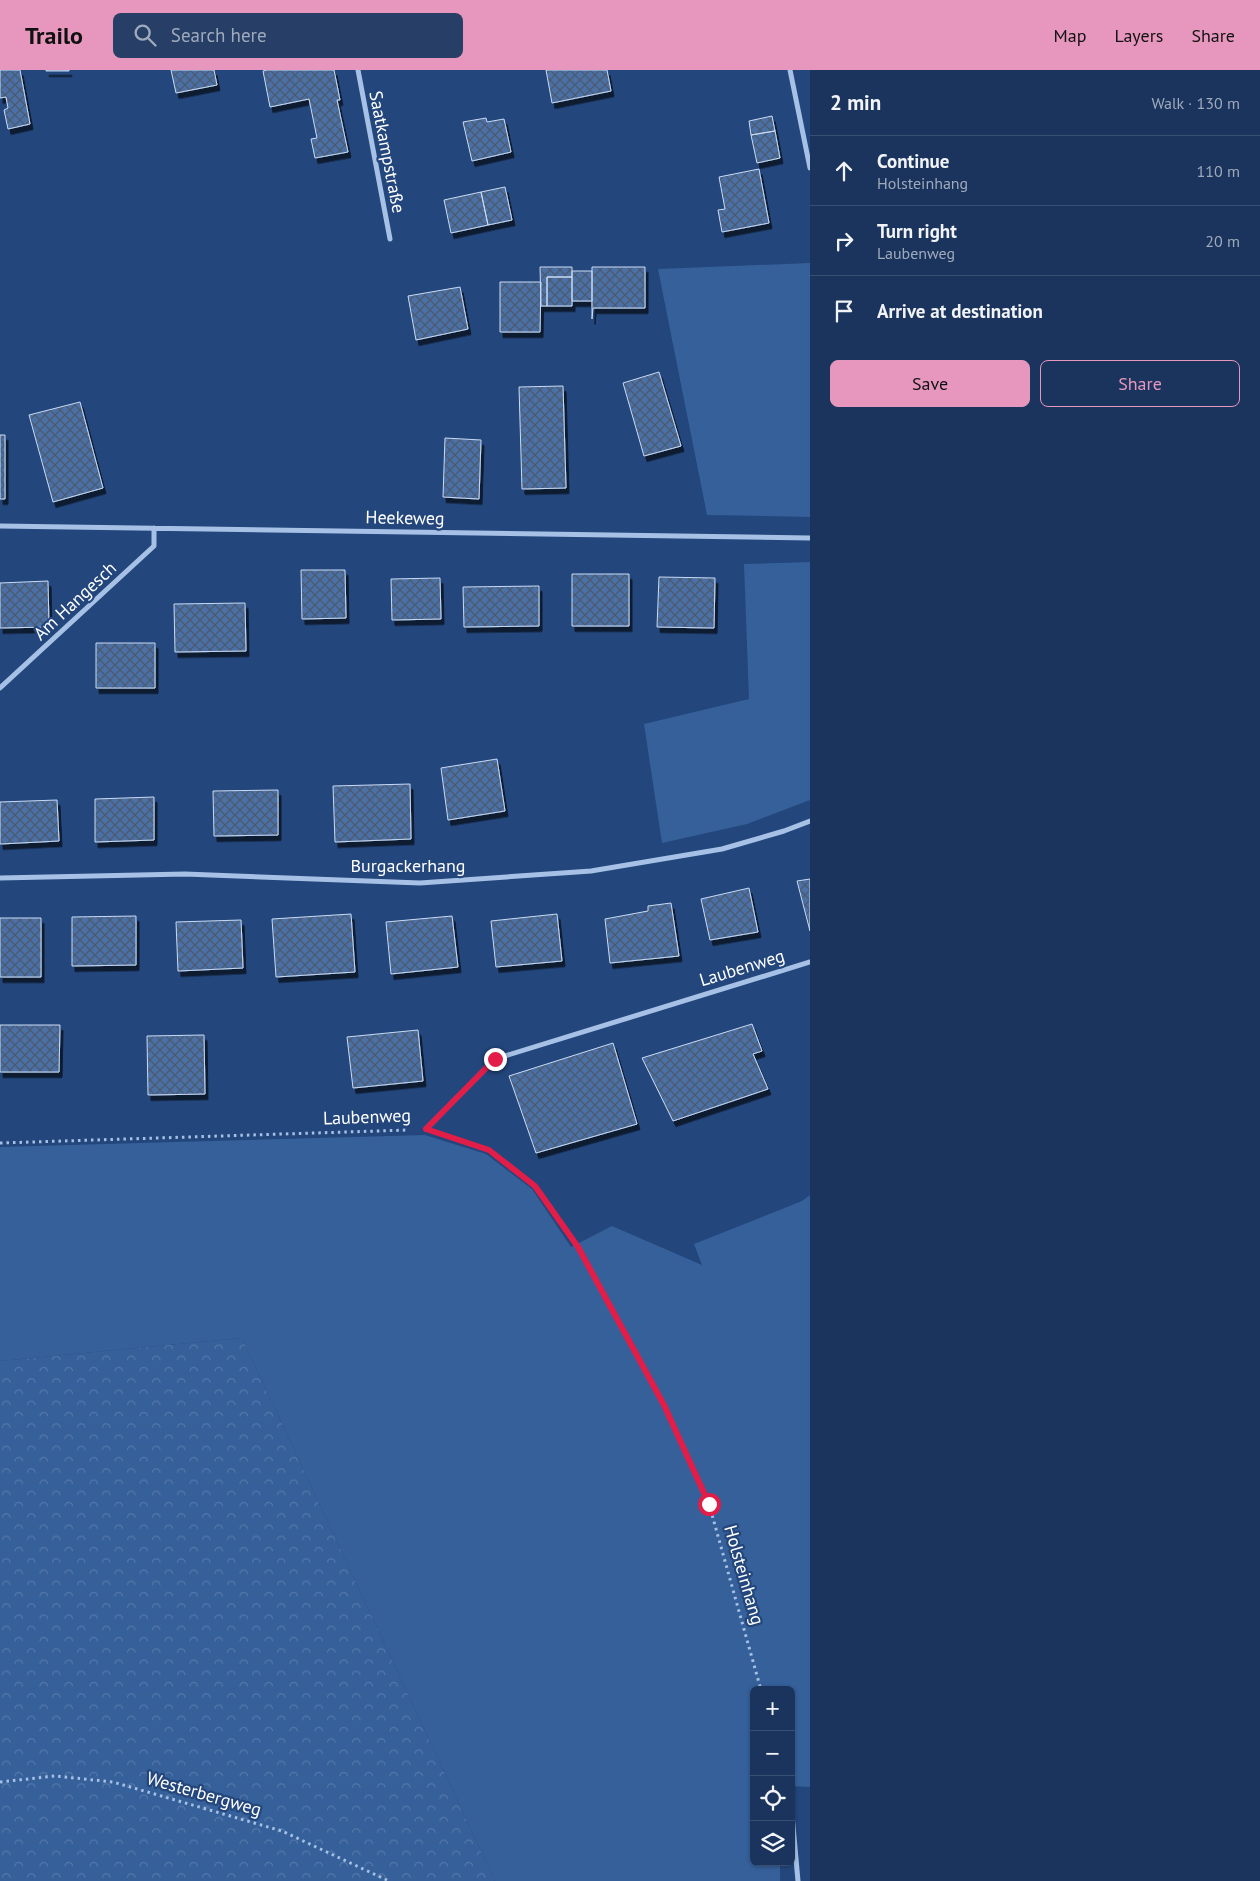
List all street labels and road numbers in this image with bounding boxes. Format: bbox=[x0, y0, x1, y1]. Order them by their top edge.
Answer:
street label: Saatkampstraße bbox=[364, 89, 411, 215]
street label: Heekeweg bbox=[365, 505, 445, 530]
street label: Am Hangesch bbox=[28, 556, 121, 645]
street label: Burgackerhang bbox=[350, 854, 466, 877]
street label: Laubenweg bbox=[696, 944, 787, 991]
street label: Laubenweg bbox=[323, 1103, 411, 1130]
street label: Holsteinhang bbox=[719, 1522, 770, 1627]
street label: Westerbergweg bbox=[144, 1766, 264, 1821]

